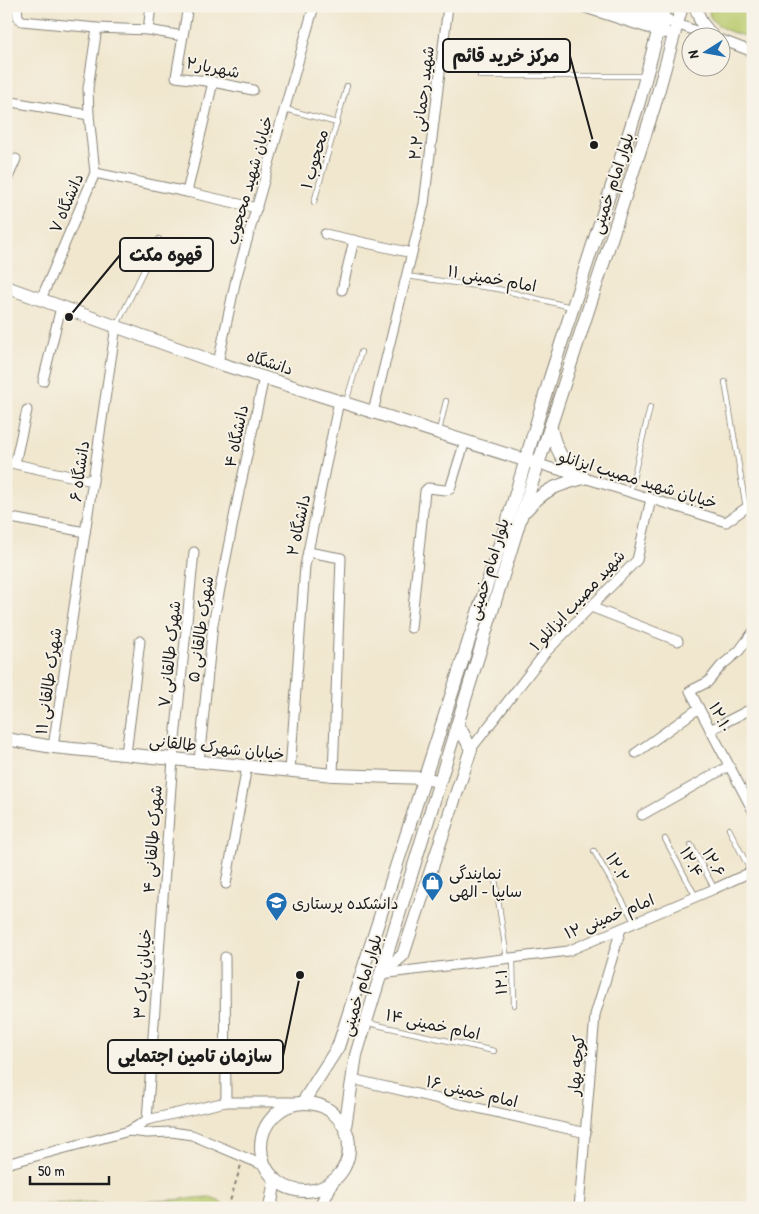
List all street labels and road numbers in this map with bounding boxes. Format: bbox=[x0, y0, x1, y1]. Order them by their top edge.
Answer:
street label: شهید رحمانی ۲.۲ bbox=[403, 45, 439, 161]
street label: شهریار۲ bbox=[184, 51, 242, 83]
street label: خیابان شهید محجوب bbox=[220, 113, 278, 247]
street label: محجوب ۱ bbox=[295, 127, 333, 191]
street label: بلوار امام خمینی bbox=[585, 129, 641, 237]
street label: دانشگاه ۷ bbox=[44, 170, 88, 236]
street label: امام خمینی ۱۱ bbox=[445, 259, 538, 299]
street label: دانشگاه bbox=[244, 344, 296, 380]
street label: دانشگاه ۴ bbox=[219, 403, 253, 469]
street label: دانشگاه ۶ bbox=[64, 439, 94, 503]
street label: خیابان شهید مصیب ایزانلو bbox=[555, 444, 720, 514]
street label: دانشگاه ۲ bbox=[281, 492, 315, 558]
street label: بلوار امام خمینی bbox=[462, 515, 516, 623]
street label: شهید مصیب ایزانلو ۱ bbox=[524, 545, 630, 655]
street label: شهرک طالقانی ۵ bbox=[182, 574, 218, 684]
street label: شهرک طالقانی ۷ bbox=[152, 599, 186, 709]
street label: شهرک طالقانی ۱۱ bbox=[30, 626, 66, 736]
street label: ۱۲.۱۰ bbox=[704, 698, 738, 736]
street label: خیابان شهرک طالقانی bbox=[148, 729, 286, 765]
street label: شهرک طالقانی ۴ bbox=[137, 784, 167, 894]
street label: ۱۲.۴ bbox=[675, 843, 709, 881]
street label: ۱۲.۶ bbox=[697, 844, 731, 880]
street label: ۱۲.۲ bbox=[601, 848, 635, 886]
street label: امام خمینی ۱۲ bbox=[561, 888, 658, 946]
street label: خیابان پارک ۳ bbox=[128, 928, 156, 1020]
street label: بلوار امام خمینی bbox=[335, 931, 389, 1039]
street label: ۱۲.۱ bbox=[490, 969, 512, 995]
street label: امام خمینی ۱۴ bbox=[383, 1003, 482, 1047]
street label: کوچه بهار bbox=[562, 1034, 590, 1098]
street label: امام خمینی ۱۶ bbox=[423, 1070, 520, 1114]

